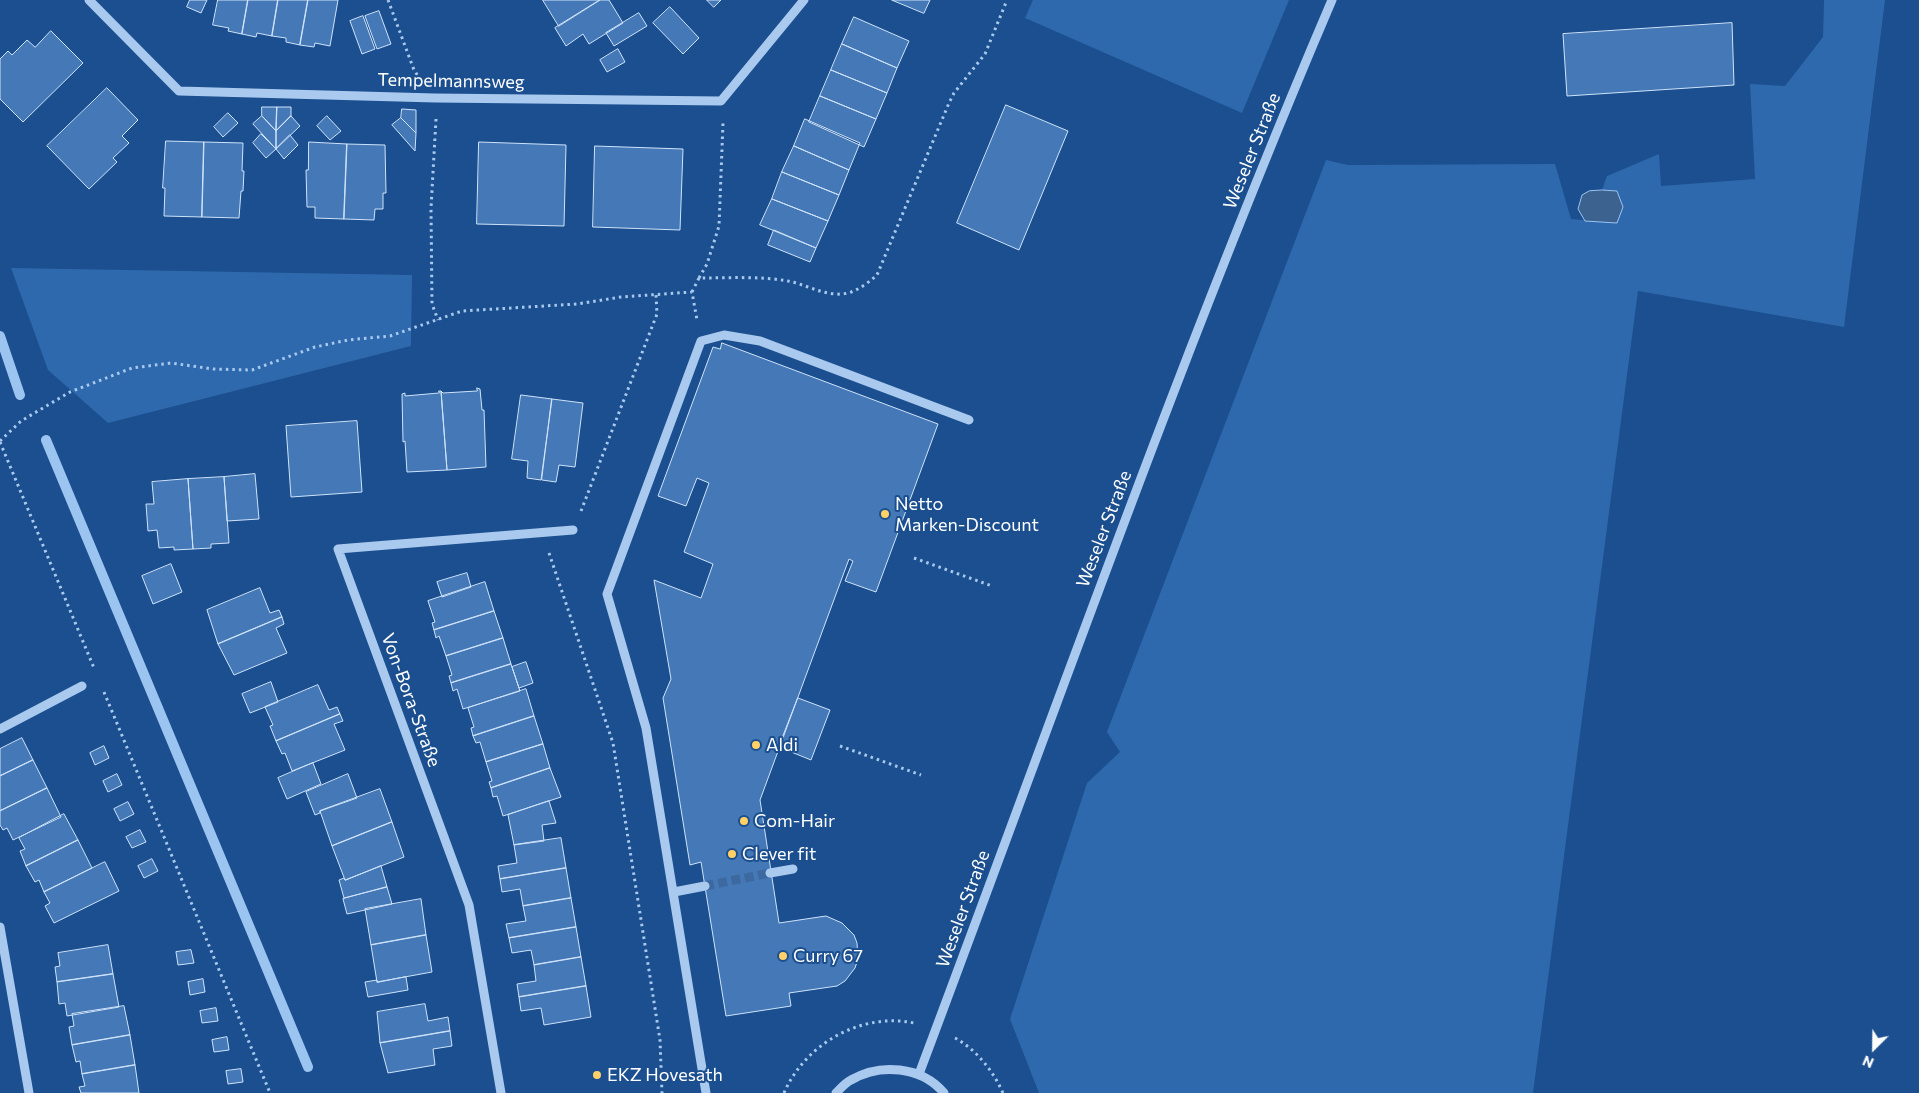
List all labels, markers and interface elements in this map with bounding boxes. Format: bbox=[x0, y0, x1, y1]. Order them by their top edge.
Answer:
street label: Tempelmannsweg bbox=[377, 69, 525, 93]
street label: Weseler Straße bbox=[1219, 90, 1285, 212]
street label: Weseler Straße bbox=[1072, 467, 1136, 591]
place label: Netto Marken-Discount bbox=[895, 493, 1039, 536]
marker: Netto Marken-Discount bbox=[879, 508, 891, 520]
street label: Von-Bora-Straße bbox=[377, 630, 445, 770]
place label: Aldi bbox=[766, 734, 798, 756]
marker: Aldi bbox=[750, 739, 762, 751]
place label: Com-Hair bbox=[754, 810, 835, 832]
marker: Com-Hair bbox=[738, 815, 750, 827]
place label: Clever fit bbox=[742, 843, 816, 865]
street label: Weseler Straße bbox=[932, 847, 994, 971]
marker: Clever fit bbox=[726, 848, 738, 860]
place label: Curry 67 bbox=[793, 945, 863, 967]
marker: Curry 67 bbox=[777, 950, 789, 962]
north arrow bbox=[1849, 1023, 1899, 1073]
text: N bbox=[1860, 1052, 1876, 1072]
place label: EKZ Hovesath bbox=[607, 1064, 723, 1086]
marker: EKZ Hovesath bbox=[591, 1069, 603, 1081]

